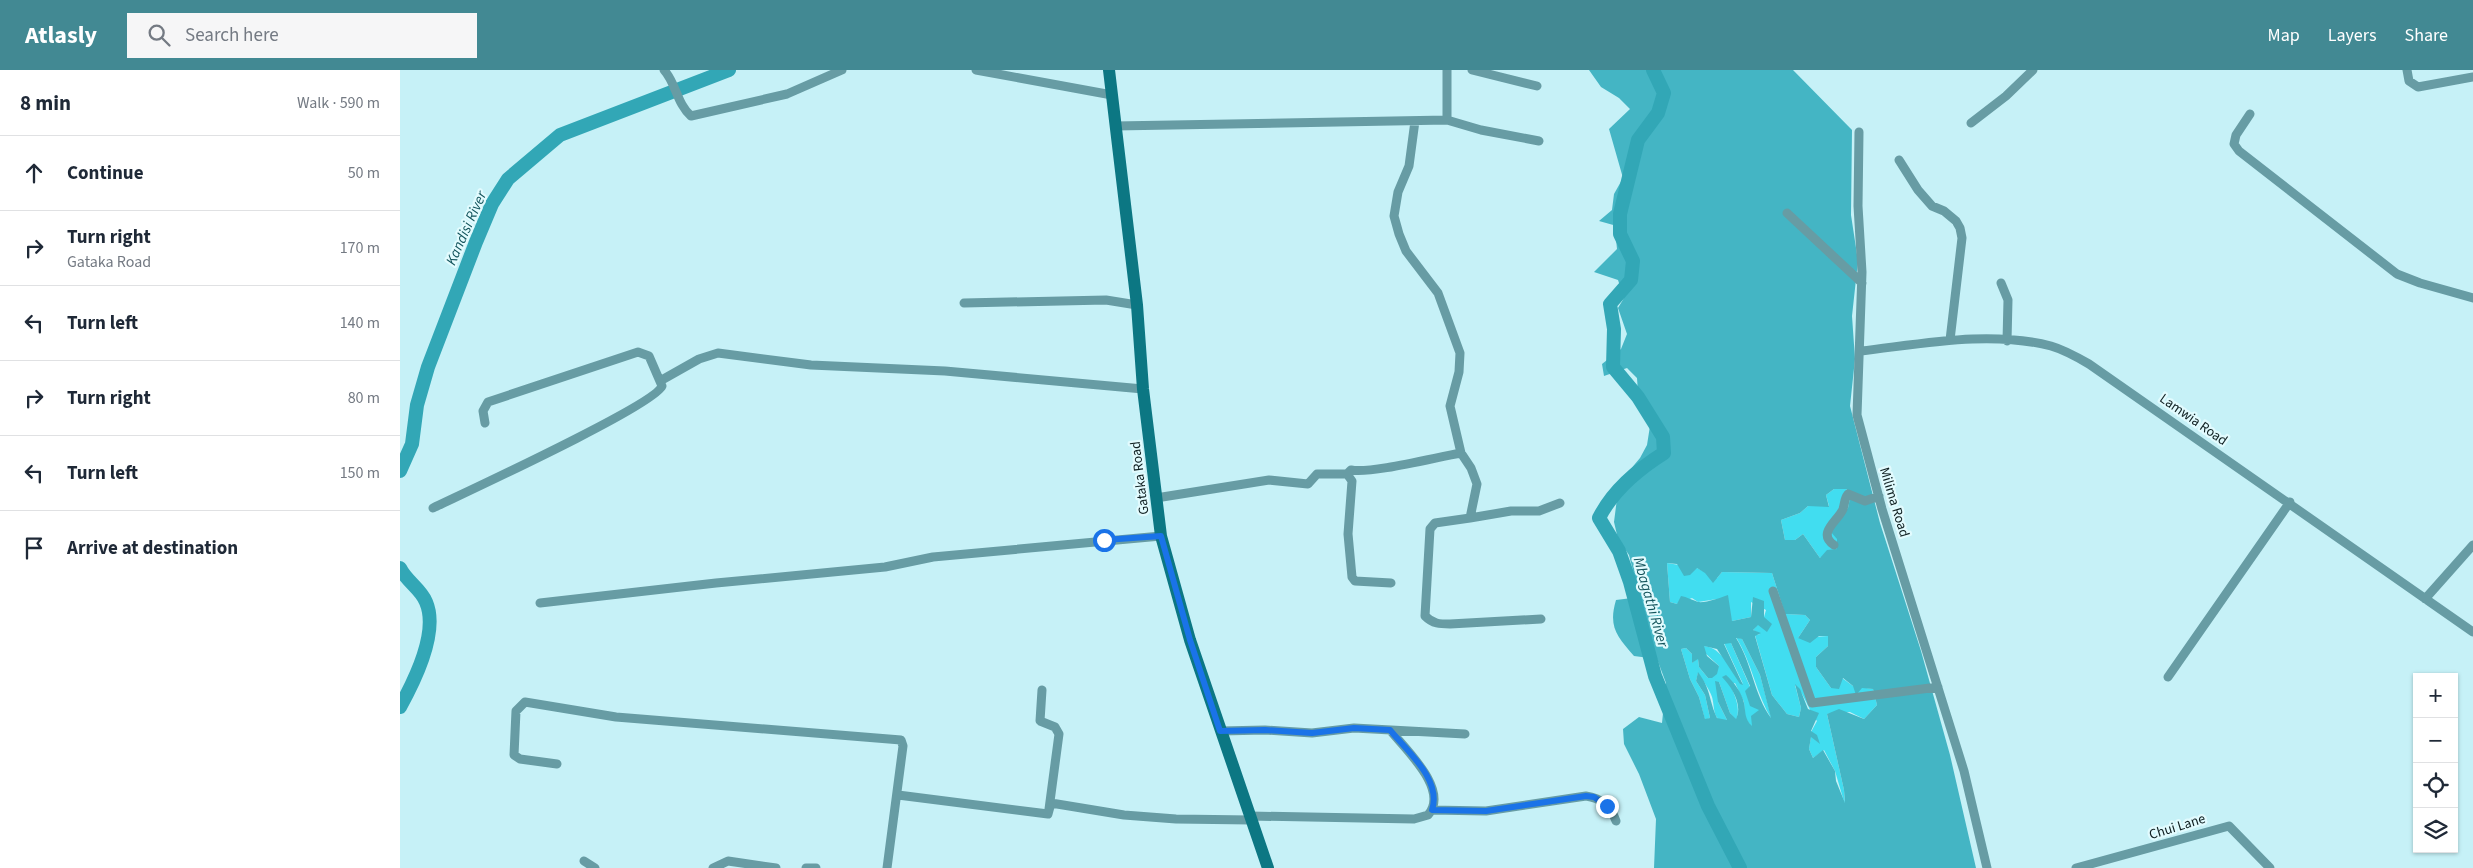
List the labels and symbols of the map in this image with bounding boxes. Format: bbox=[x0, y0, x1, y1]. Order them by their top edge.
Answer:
water label: Kandisi River bbox=[441, 187, 493, 269]
street label: Lamwia Road bbox=[2155, 389, 2231, 451]
street label: Gataka Road bbox=[1126, 440, 1154, 516]
street label: Milima Road bbox=[1874, 465, 1914, 540]
route start bbox=[1093, 529, 1116, 552]
water label: Mbagathi River bbox=[1628, 555, 1674, 650]
route end bbox=[1596, 795, 1619, 818]
street label: Chui Lane bbox=[2147, 809, 2208, 845]

